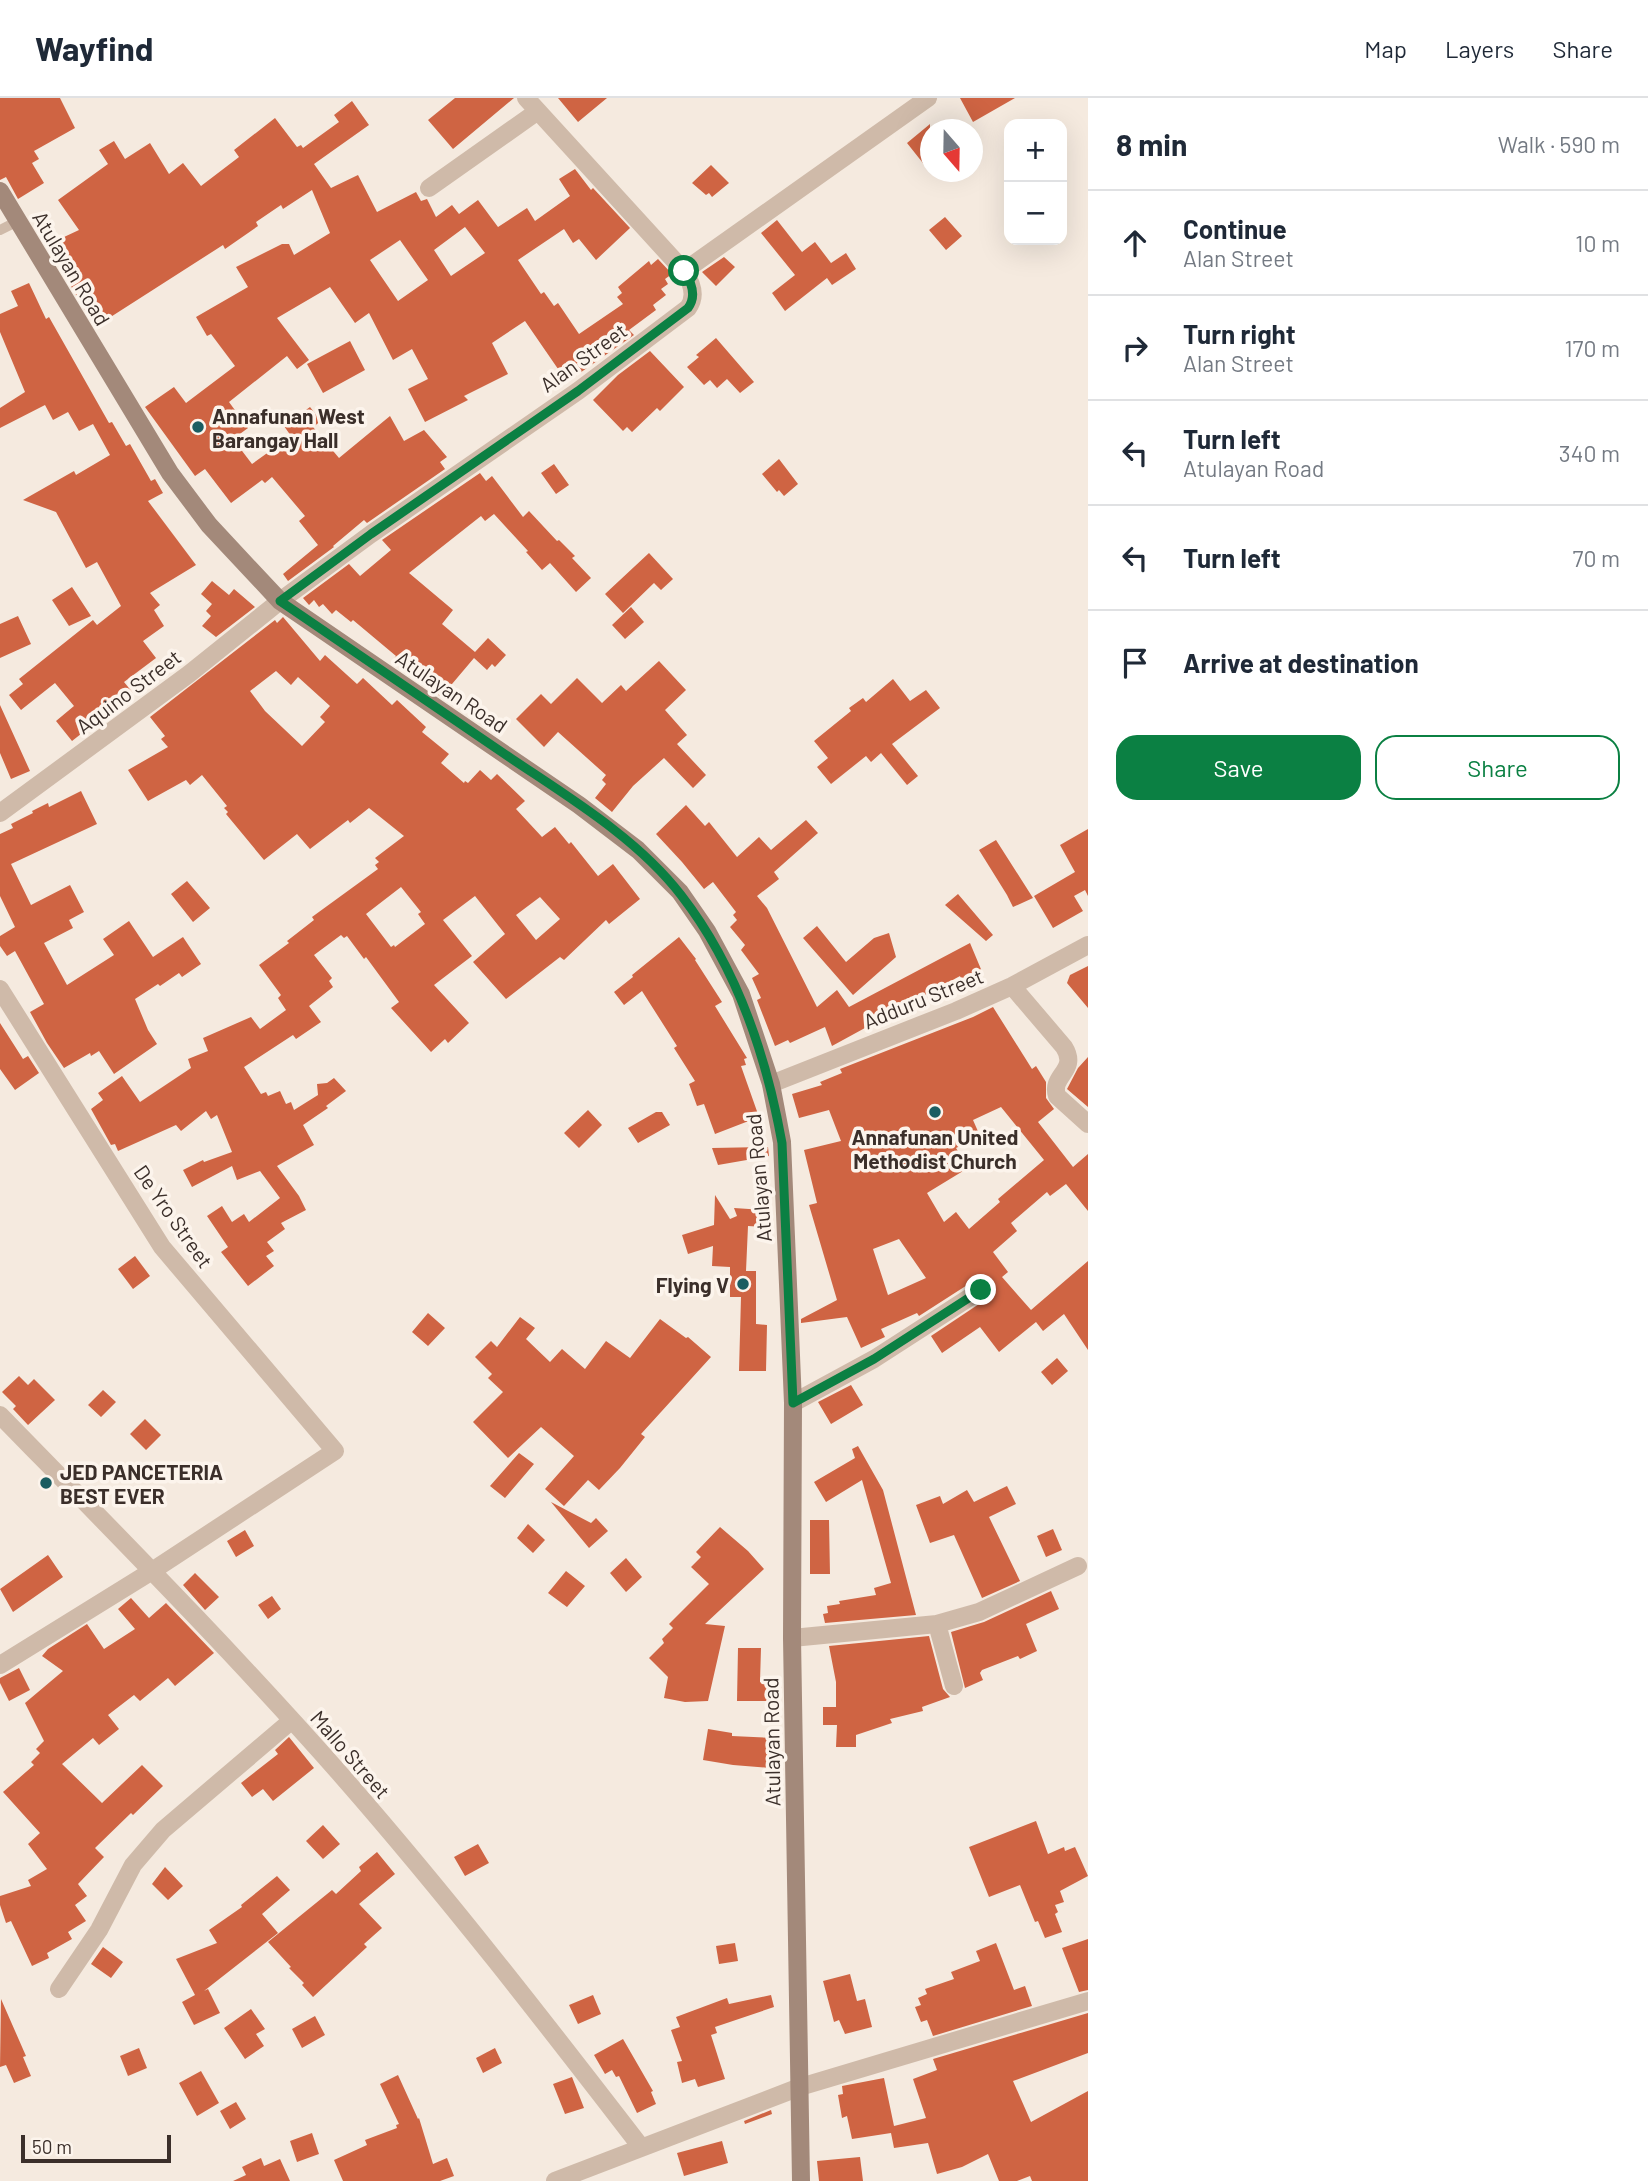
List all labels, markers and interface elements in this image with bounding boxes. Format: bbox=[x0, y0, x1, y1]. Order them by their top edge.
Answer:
text: Wayfind bbox=[35, 28, 153, 68]
text: Map bbox=[1364, 34, 1407, 63]
text: Layers bbox=[1445, 34, 1514, 63]
text: Share bbox=[1552, 34, 1613, 63]
north arrow bbox=[920, 119, 983, 182]
map controls bbox=[1004, 119, 1067, 245]
button: + bbox=[1004, 119, 1067, 182]
text: 8 min bbox=[1116, 126, 1187, 162]
text: Walk · 590 m bbox=[1498, 130, 1620, 158]
button: − bbox=[1004, 182, 1067, 245]
street label: Atulayan Road bbox=[28, 206, 116, 330]
text: Continue bbox=[1183, 213, 1287, 244]
icon: ahead bbox=[1116, 224, 1154, 262]
text: 10 m bbox=[1575, 229, 1620, 257]
text: Alan Street bbox=[1183, 244, 1294, 272]
route start bbox=[668, 255, 699, 286]
street label: Alan Street bbox=[535, 317, 631, 397]
text: Turn right bbox=[1183, 318, 1296, 349]
icon: right bbox=[1116, 329, 1154, 367]
text: 170 m bbox=[1564, 334, 1620, 362]
text: Alan Street bbox=[1183, 349, 1294, 377]
place label: Annafunan West Barangay Hall bbox=[212, 403, 365, 452]
marker: Annafunan West Barangay Hall bbox=[190, 419, 206, 435]
text: Turn left bbox=[1183, 423, 1281, 454]
icon: left bbox=[1116, 434, 1154, 472]
text: 340 m bbox=[1559, 439, 1620, 467]
text: Atulayan Road bbox=[1183, 454, 1324, 482]
icon: left bbox=[1116, 539, 1154, 577]
text: Turn left bbox=[1183, 542, 1281, 573]
text: 70 m bbox=[1573, 544, 1620, 572]
street label: Aquino Street bbox=[71, 644, 185, 738]
icon: arrive bbox=[1116, 644, 1154, 682]
street label: Atulayan Road bbox=[392, 645, 512, 737]
text: Arrive at destination bbox=[1183, 647, 1419, 678]
button: Save bbox=[1116, 735, 1361, 800]
button: Share bbox=[1375, 735, 1620, 800]
street label: Adduru Street bbox=[859, 963, 987, 1033]
marker: Annafunan United Methodist Church bbox=[927, 1104, 943, 1120]
street label: Atulayan Road bbox=[740, 1113, 776, 1243]
place label: Annafunan United Methodist Church bbox=[852, 1124, 1019, 1173]
street label: De Yro Street bbox=[129, 1160, 219, 1272]
place label: Flying V bbox=[656, 1272, 729, 1297]
route end bbox=[965, 1274, 996, 1305]
marker: Flying V bbox=[735, 1276, 751, 1292]
place label: JED PANCETERIA BEST EVER bbox=[60, 1459, 223, 1508]
marker: JED PANCETERIA BEST EVER bbox=[38, 1475, 54, 1491]
street label: Atulayan Road bbox=[757, 1677, 785, 1807]
street label: Mallo Street bbox=[306, 1705, 396, 1803]
scale bar bbox=[21, 2132, 172, 2164]
text: 50 m bbox=[32, 2135, 72, 2158]

